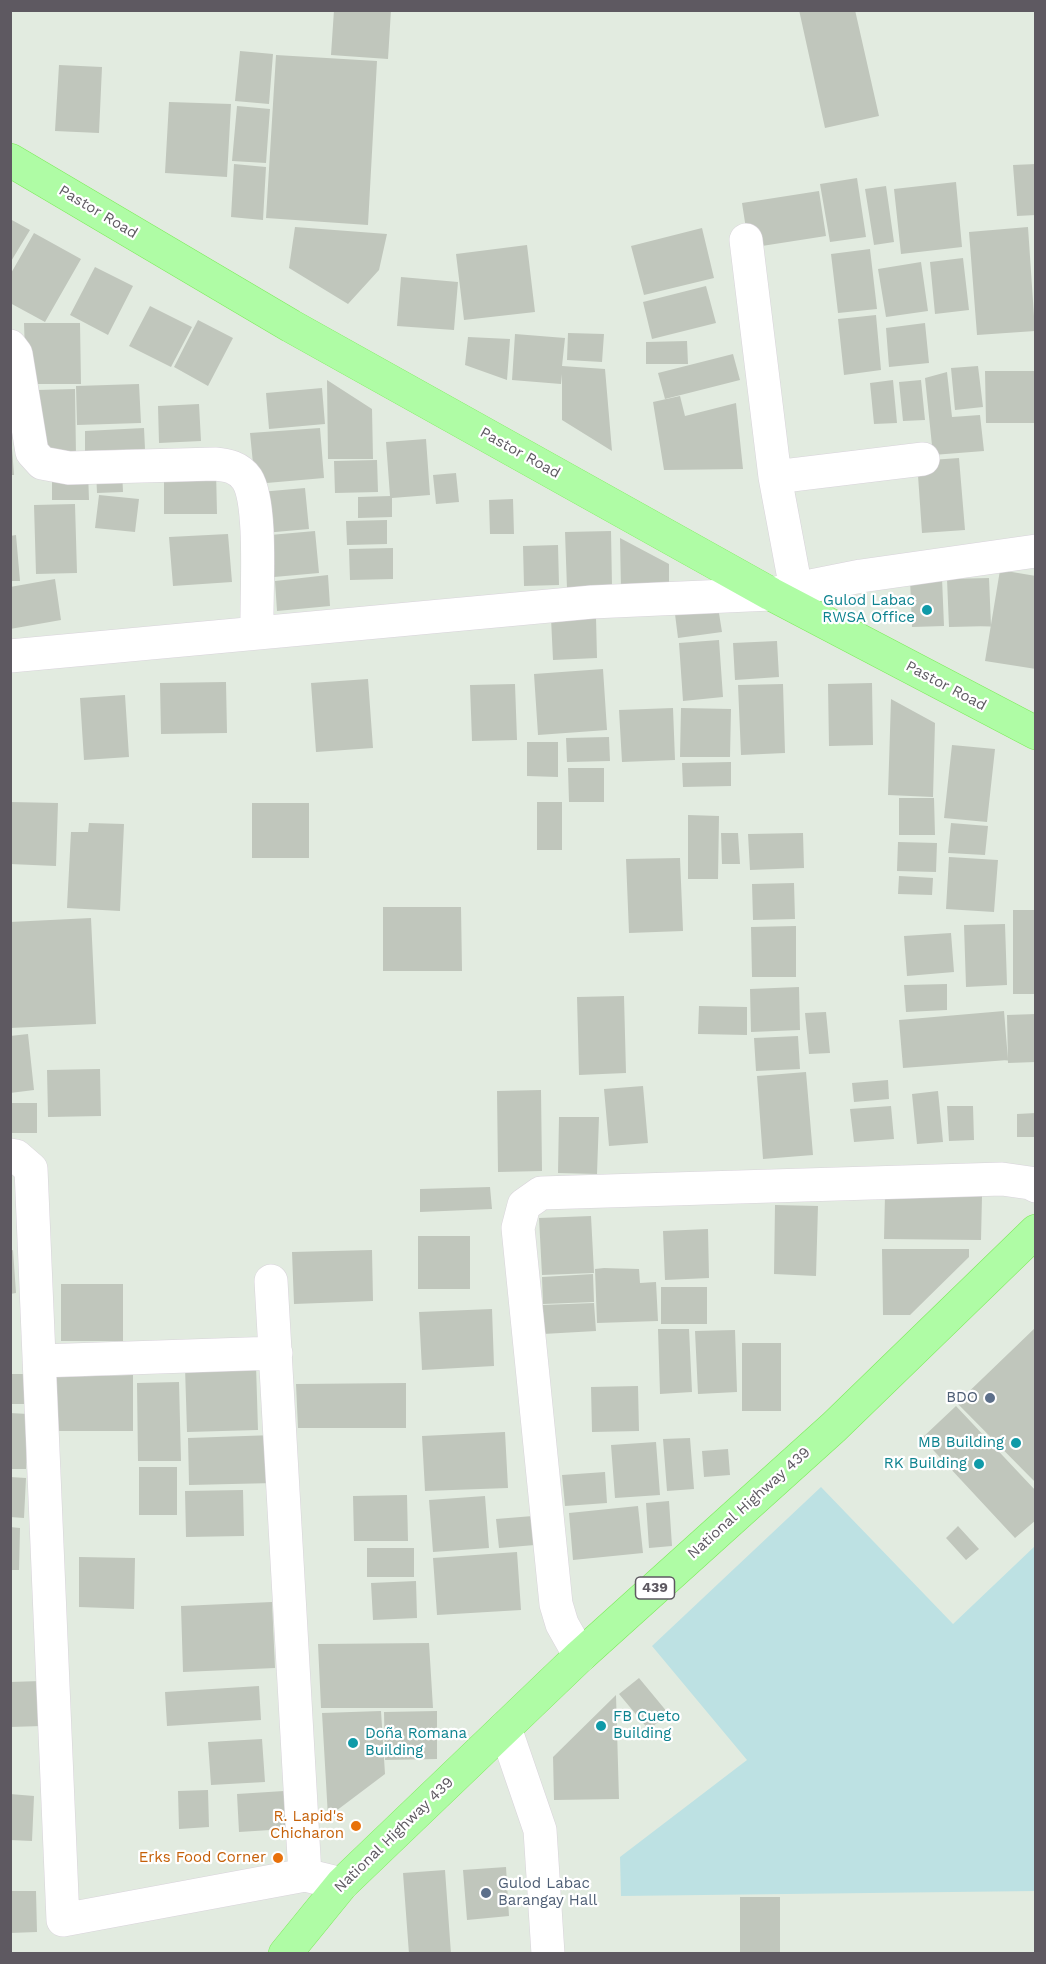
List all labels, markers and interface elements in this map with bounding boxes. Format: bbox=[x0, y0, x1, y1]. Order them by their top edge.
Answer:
street label: Pastor Road bbox=[55, 181, 141, 243]
street label: Pastor Road bbox=[477, 424, 563, 482]
place label: Gulod Labac RWSA Office bbox=[822, 592, 915, 627]
marker: Gulod Labac RWSA Office bbox=[920, 603, 934, 617]
street label: Pastor Road bbox=[903, 657, 989, 715]
place label: BDO bbox=[946, 1389, 978, 1407]
marker: BDO bbox=[983, 1391, 997, 1405]
place label: MB Building bbox=[918, 1434, 1004, 1452]
marker: MB Building bbox=[1009, 1436, 1023, 1450]
street label: National Highway 439 bbox=[684, 1443, 814, 1563]
place label: RK Building bbox=[884, 1455, 967, 1473]
marker: RK Building bbox=[972, 1457, 986, 1471]
road number: 439 bbox=[636, 1577, 674, 1599]
place label: FB Cueto Building bbox=[613, 1708, 680, 1743]
marker: FB Cueto Building bbox=[594, 1719, 608, 1733]
place label: Doña Romana Building bbox=[365, 1725, 467, 1760]
marker: Doña Romana Building bbox=[346, 1736, 360, 1750]
street label: National Highway 439 bbox=[331, 1773, 457, 1897]
place label: R. Lapid's Chicharon bbox=[270, 1808, 344, 1843]
marker: R. Lapid's Chicharon bbox=[349, 1819, 363, 1833]
place label: Erks Food Corner bbox=[139, 1849, 266, 1867]
marker: Erks Food Corner bbox=[271, 1851, 285, 1865]
place label: Gulod Labac Barangay Hall bbox=[498, 1875, 597, 1910]
marker: Gulod Labac Barangay Hall bbox=[479, 1886, 493, 1900]

